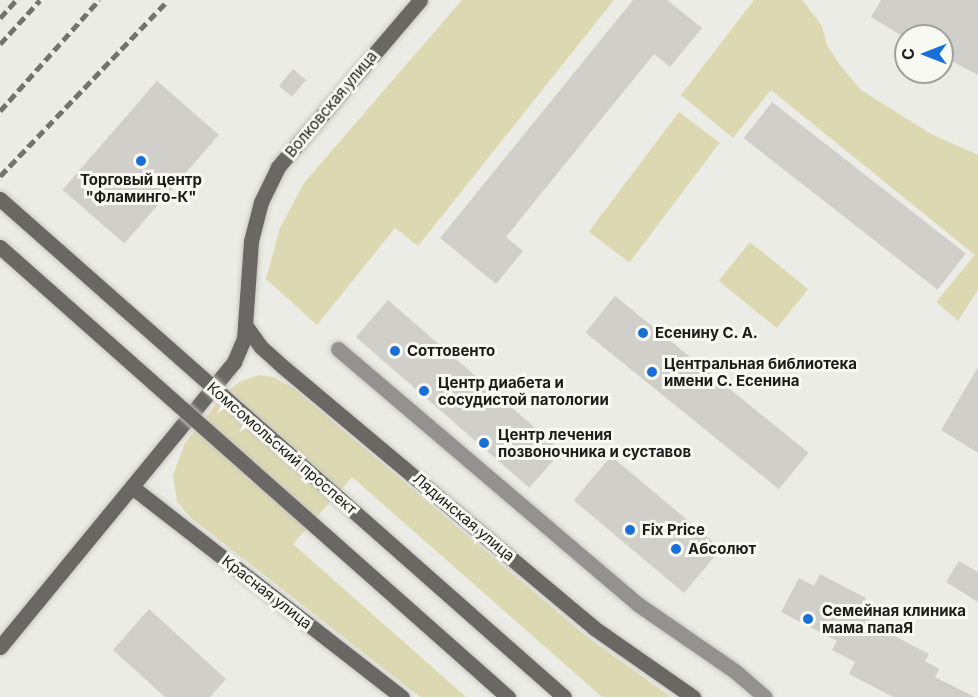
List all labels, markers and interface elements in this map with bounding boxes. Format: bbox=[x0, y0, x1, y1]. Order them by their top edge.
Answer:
north arrow bbox=[894, 24, 954, 84]
street label: Волковская улица bbox=[281, 47, 381, 161]
text: С bbox=[898, 48, 918, 60]
marker: Торговый центр "Фламинго-К" bbox=[134, 154, 148, 168]
place label: Торговый центр "Фламинго-К" bbox=[80, 170, 202, 205]
place label: Есенину С. А. bbox=[655, 324, 758, 342]
marker: Есенину С. А. bbox=[636, 326, 650, 340]
place label: Соттовенто bbox=[407, 342, 495, 360]
marker: Соттовенто bbox=[388, 344, 402, 358]
place label: Центральная библиотека имени С. Есенина bbox=[664, 354, 857, 389]
marker: Центральная библиотека имени С. Есенина bbox=[645, 365, 659, 379]
place label: Центр диабета и сосудистой патологии bbox=[438, 373, 609, 408]
street label: Комсомольский проспект bbox=[204, 378, 360, 518]
marker: Центр диабета и сосудистой патологии bbox=[415, 382, 433, 400]
place label: Центр лечения позвоночника и суставов bbox=[498, 425, 691, 460]
marker: Центр лечения позвоночника и суставов bbox=[475, 434, 493, 452]
street label: Лядинская улица bbox=[410, 469, 518, 565]
place label: Fix Price bbox=[642, 521, 705, 539]
marker: Fix Price bbox=[623, 523, 637, 537]
place label: Абсолют bbox=[688, 540, 756, 558]
marker: Абсолют bbox=[669, 542, 683, 556]
street label: Красная улица bbox=[219, 551, 315, 633]
place label: Семейная клиника мама папаЯ bbox=[822, 601, 966, 636]
marker: Семейная клиника мама папаЯ bbox=[799, 610, 817, 628]

